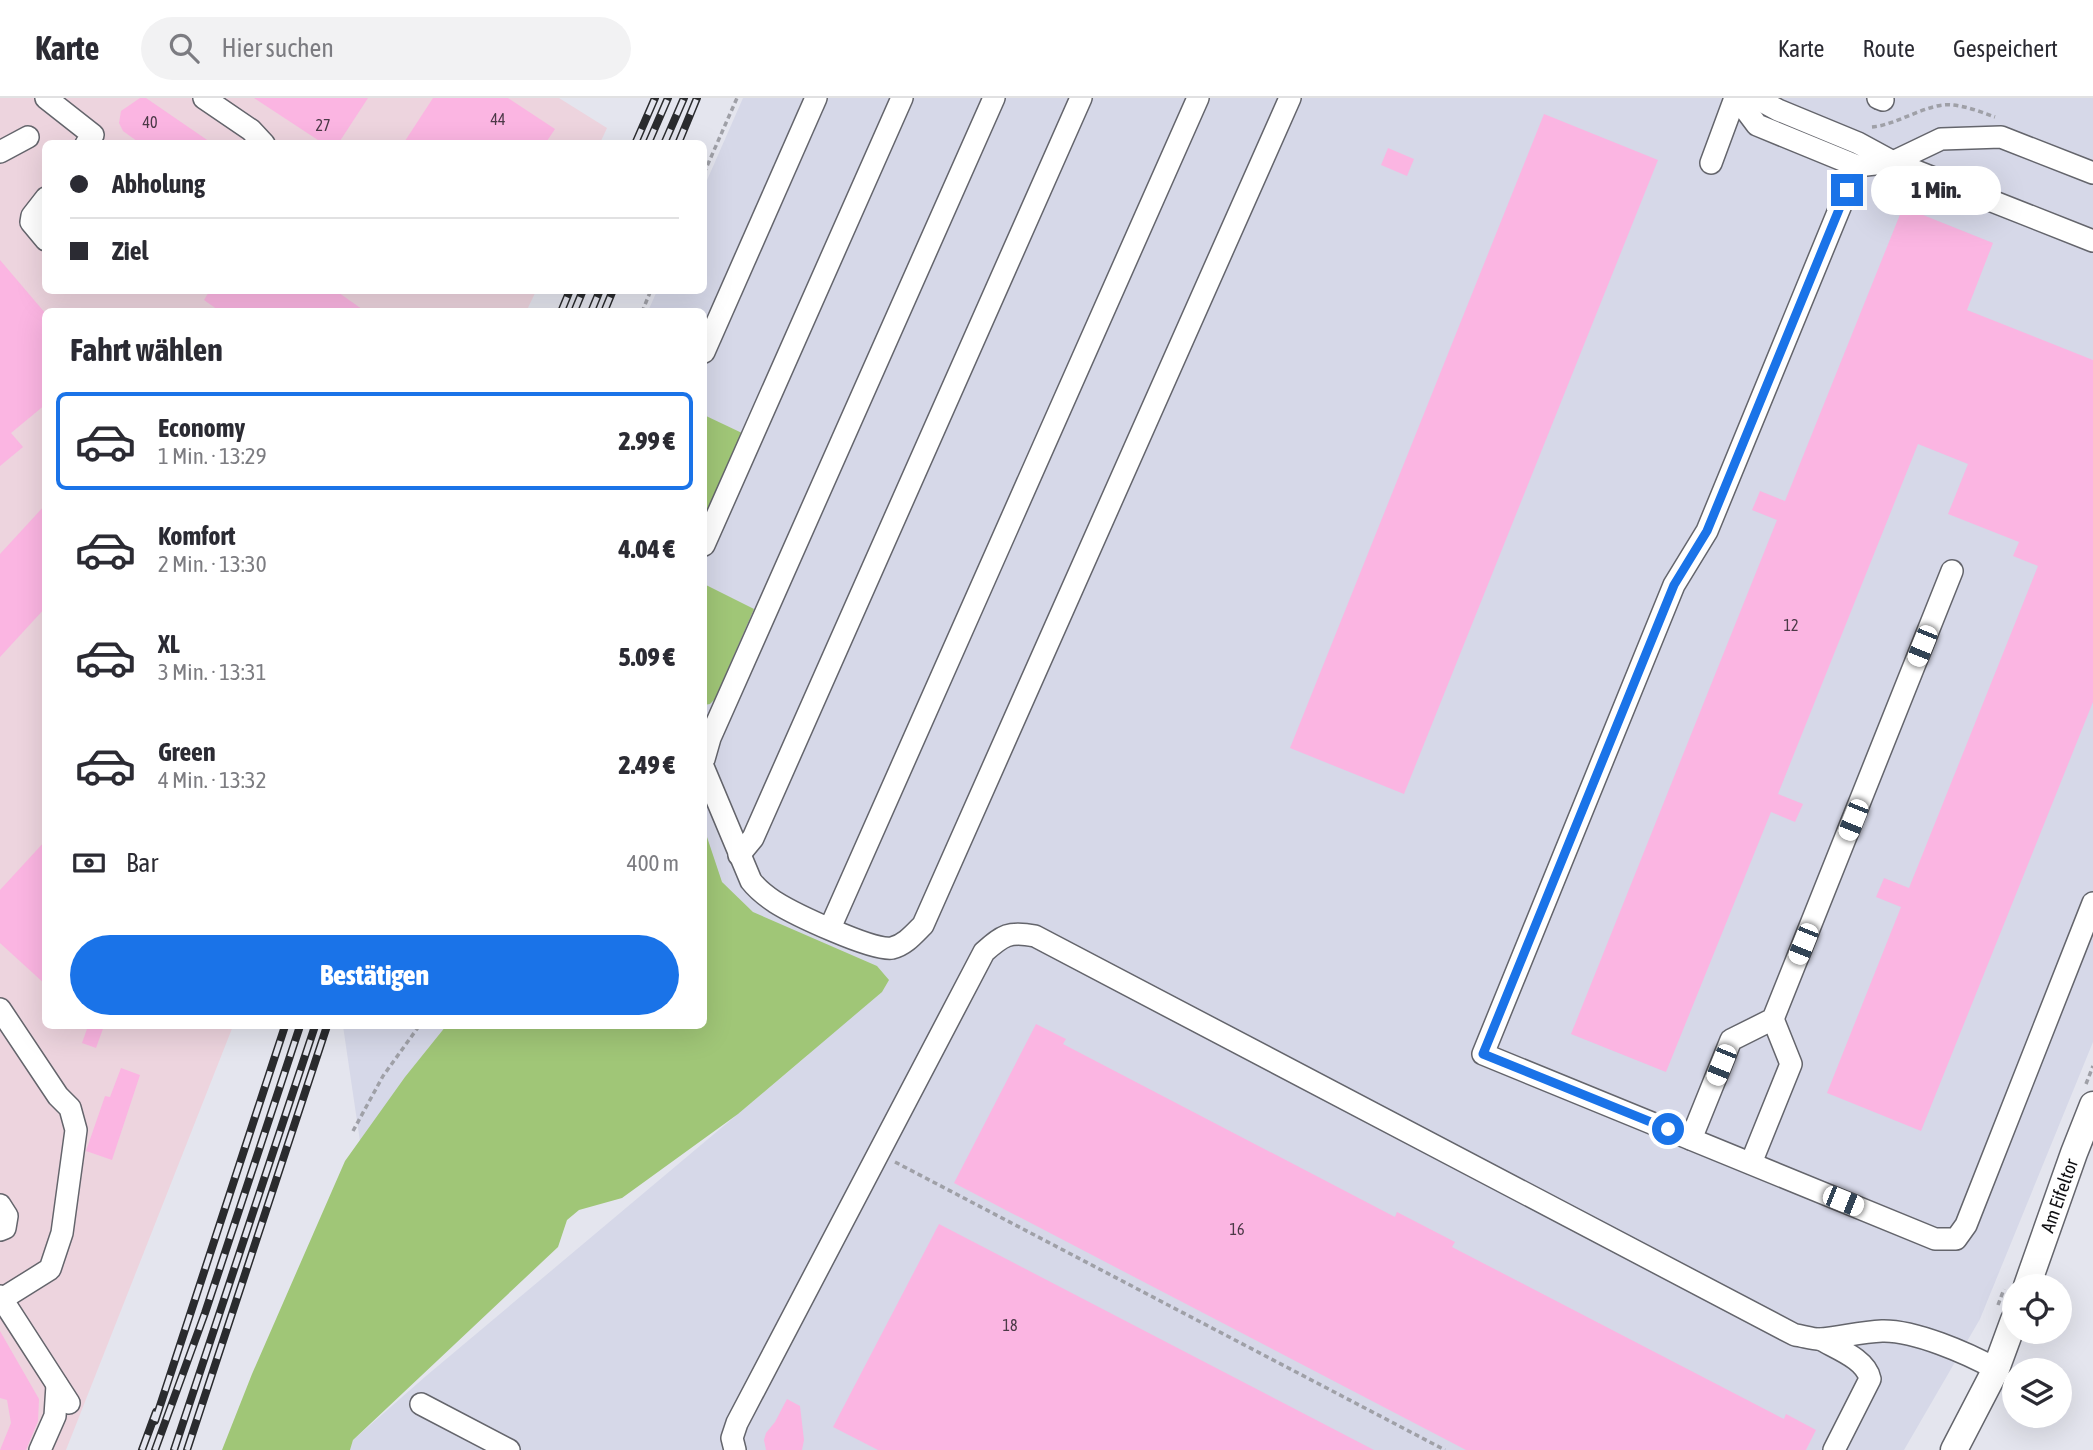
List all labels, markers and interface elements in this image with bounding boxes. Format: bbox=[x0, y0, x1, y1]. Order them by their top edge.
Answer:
search box bbox=[141, 17, 631, 80]
text: Karte bbox=[35, 29, 99, 67]
icon: search bbox=[165, 29, 203, 67]
text: Hier suchen bbox=[221, 33, 334, 63]
text: Karte bbox=[1778, 35, 1824, 62]
text: Route bbox=[1862, 35, 1915, 62]
text: Gespeichert bbox=[1953, 35, 2058, 62]
house number: 44 bbox=[490, 110, 506, 128]
house number: 40 bbox=[142, 113, 158, 131]
house number: 27 bbox=[315, 116, 331, 134]
callout: 1 Min. bbox=[1871, 166, 2001, 214]
text: Abholung bbox=[112, 169, 205, 199]
route end bbox=[1831, 174, 1863, 206]
text: 1 Min. bbox=[1911, 177, 1961, 203]
text: Ziel bbox=[112, 236, 148, 266]
text: Fahrt wählen bbox=[70, 331, 223, 368]
icon: car bbox=[74, 410, 137, 473]
text: Economy bbox=[158, 413, 245, 443]
text: 2.99 € bbox=[618, 426, 675, 456]
text: 1 Min. · 13:29 bbox=[158, 443, 266, 469]
icon: car bbox=[74, 518, 137, 581]
text: Komfort bbox=[158, 521, 235, 551]
text: 4.04 € bbox=[618, 534, 675, 564]
text: 2 Min. · 13:30 bbox=[158, 551, 266, 577]
house number: 12 bbox=[1783, 616, 1799, 634]
car bbox=[1905, 623, 1940, 669]
icon: car bbox=[74, 626, 137, 689]
text: XL bbox=[158, 629, 180, 659]
text: 5.09 € bbox=[618, 642, 675, 672]
text: 3 Min. · 13:31 bbox=[158, 659, 266, 685]
icon: car bbox=[74, 734, 137, 797]
text: Green bbox=[158, 737, 216, 767]
text: 2.49 € bbox=[618, 750, 675, 780]
text: 4 Min. · 13:32 bbox=[158, 767, 266, 793]
car bbox=[1836, 797, 1871, 843]
icon: cash bbox=[70, 844, 108, 882]
text: Bar bbox=[126, 848, 158, 878]
text: 400 m bbox=[627, 850, 679, 876]
car bbox=[1786, 921, 1821, 967]
button: Bestätigen bbox=[70, 935, 679, 1015]
car bbox=[1704, 1042, 1739, 1088]
route start bbox=[1652, 1113, 1684, 1145]
street label: Am Eifeltor bbox=[2036, 1155, 2082, 1235]
car bbox=[1820, 1183, 1867, 1219]
house number: 16 bbox=[1229, 1220, 1245, 1238]
map controls bbox=[2002, 1274, 2072, 1428]
button: locate bbox=[2002, 1274, 2072, 1344]
house number: 18 bbox=[1002, 1316, 1018, 1334]
button: layers bbox=[2002, 1358, 2072, 1428]

